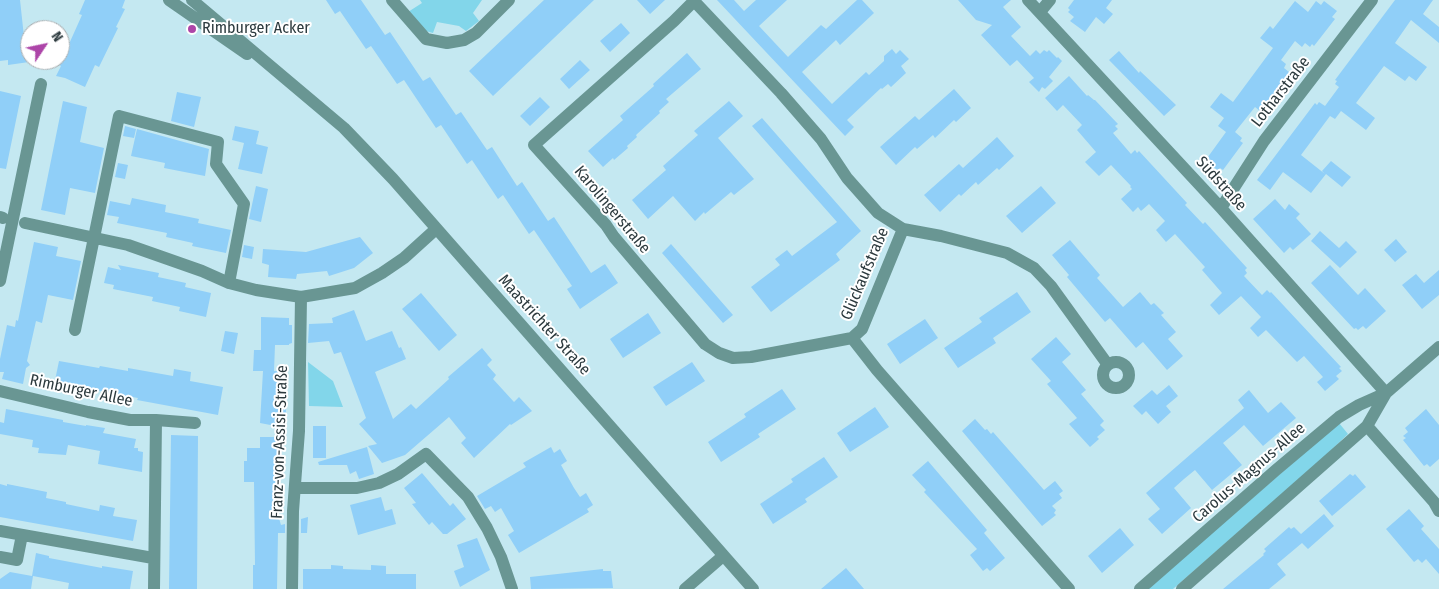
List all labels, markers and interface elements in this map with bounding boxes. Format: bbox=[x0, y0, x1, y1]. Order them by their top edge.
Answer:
place label: Rimburger Acker bbox=[202, 19, 310, 39]
north arrow bbox=[20, 20, 70, 70]
marker: Rimburger Acker bbox=[186, 23, 198, 35]
text: N bbox=[48, 29, 66, 45]
street label: Lotharstraße bbox=[1248, 53, 1314, 131]
street label: Südstraße bbox=[1192, 153, 1250, 215]
street label: Karolingerstraße bbox=[570, 162, 654, 258]
street label: Glückaufstraße bbox=[837, 225, 893, 323]
street label: Maastrichter Straße bbox=[494, 271, 594, 379]
street label: Franz-von-Assisi-Straße bbox=[268, 365, 292, 519]
street label: Rimburger Allee bbox=[28, 371, 134, 411]
street label: Carolus-Magnus-Allee bbox=[1189, 419, 1309, 527]

